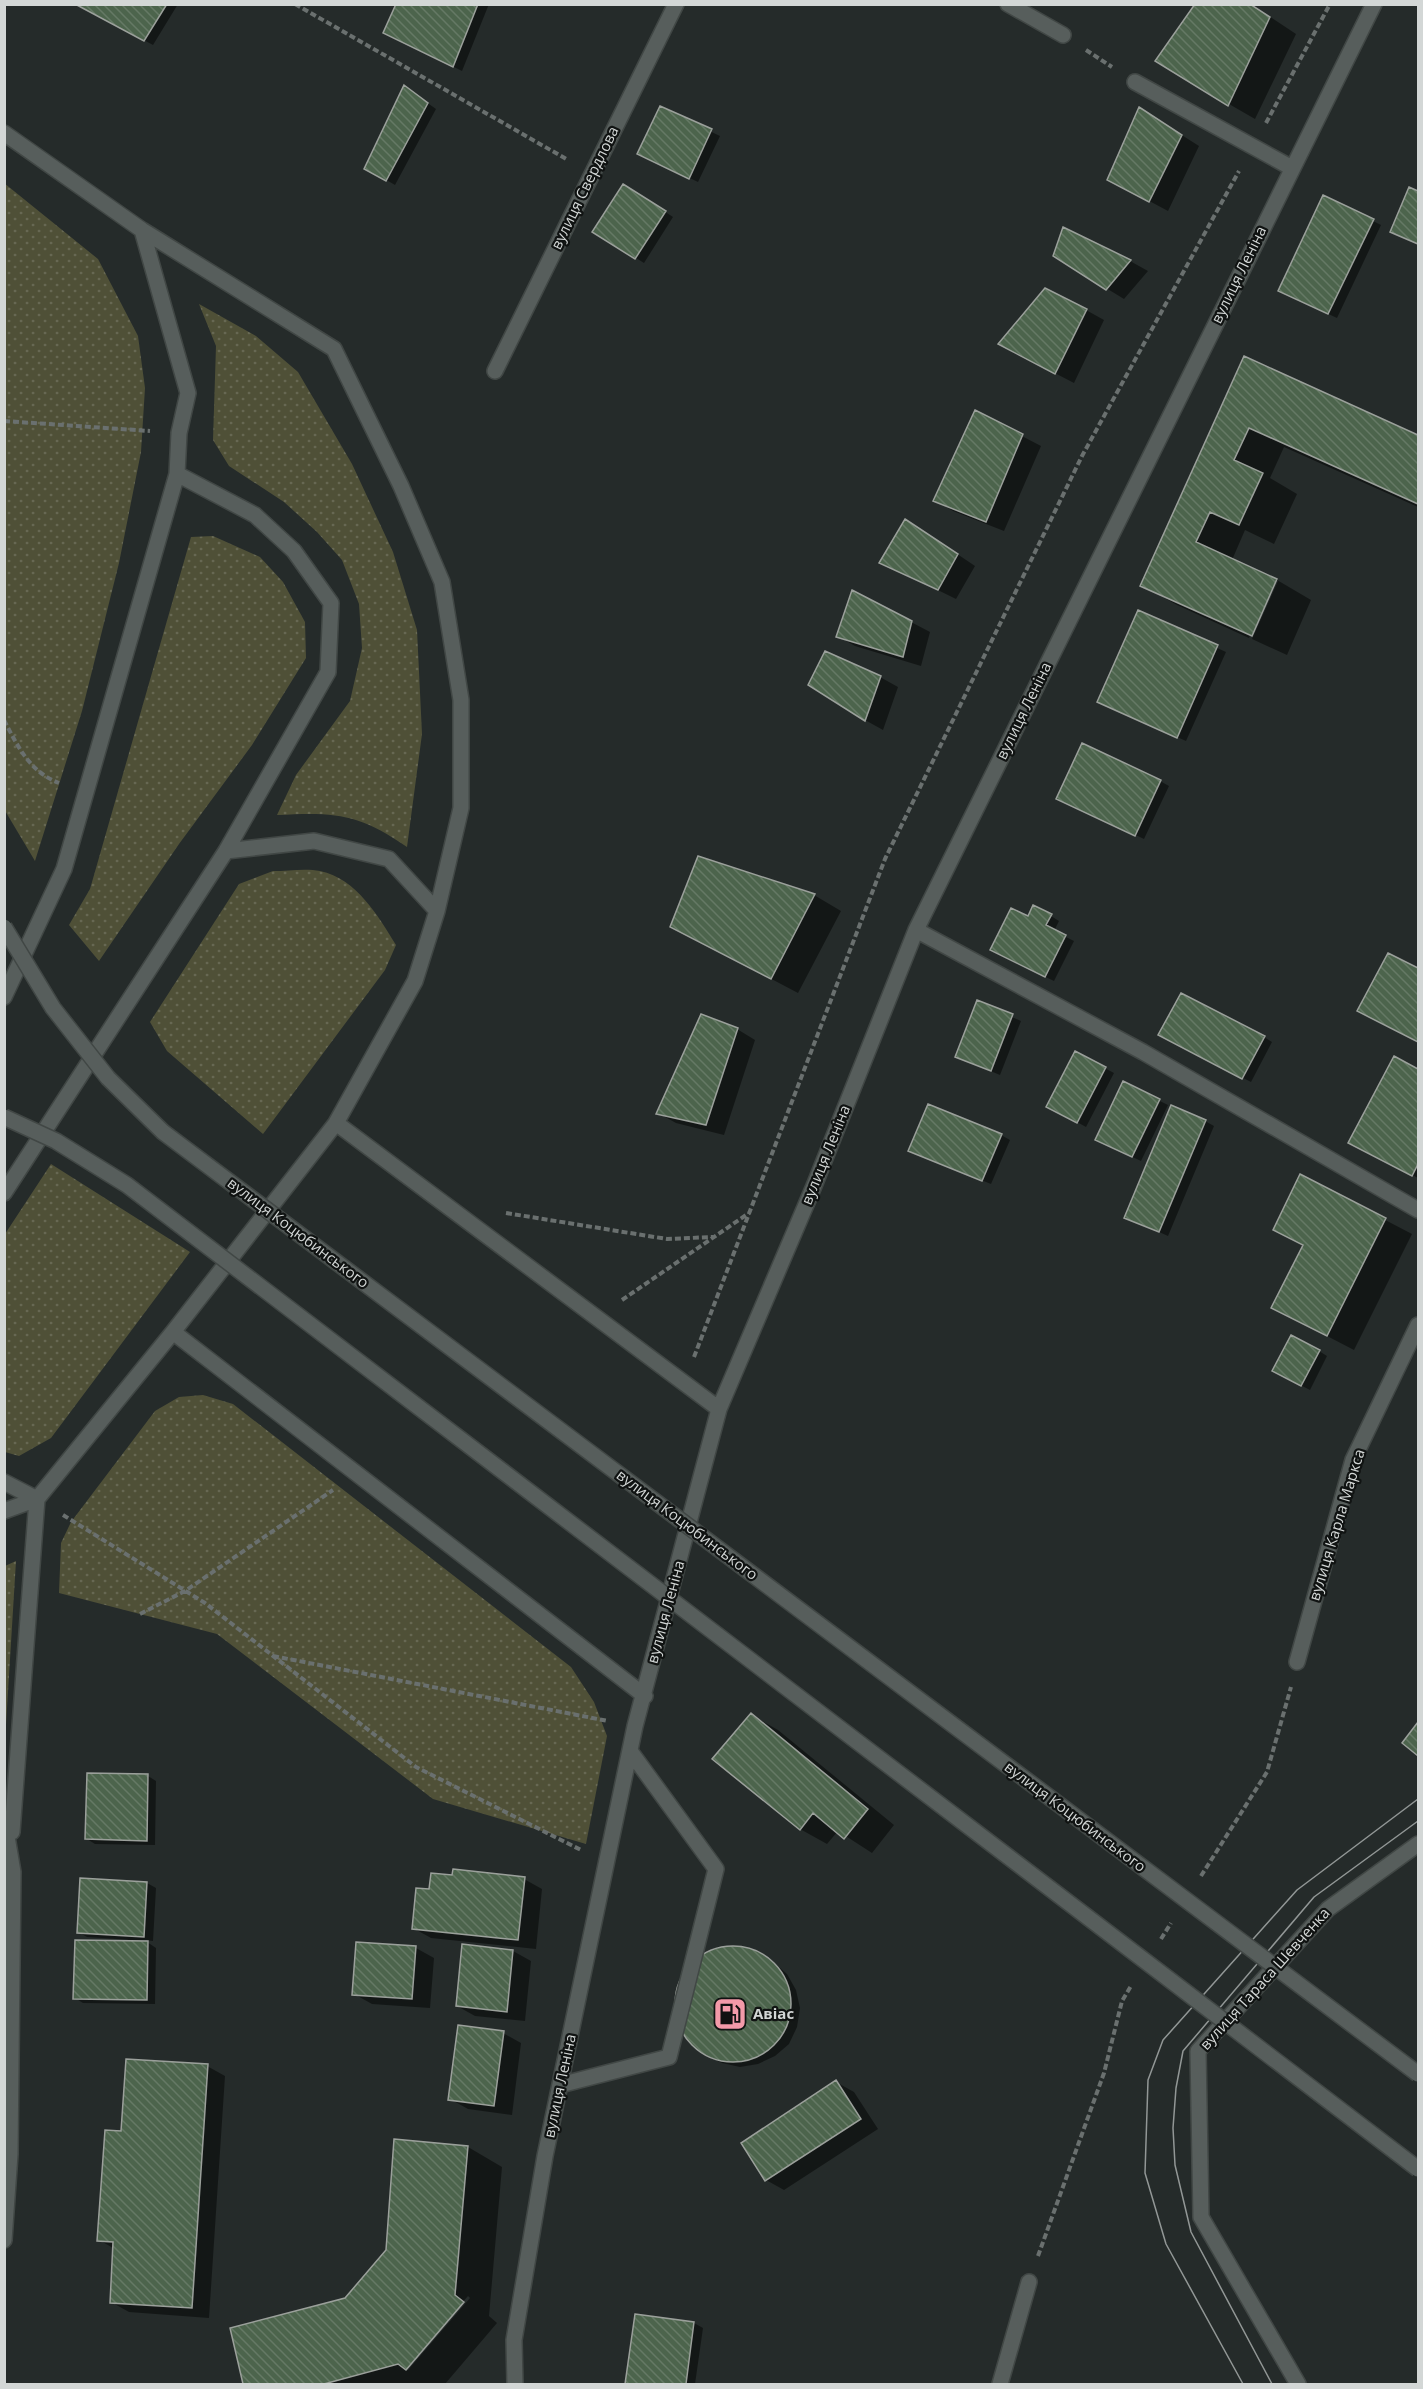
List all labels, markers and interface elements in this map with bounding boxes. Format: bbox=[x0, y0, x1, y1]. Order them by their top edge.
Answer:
street label: вулиця Свердлова bbox=[546, 123, 623, 252]
street label: вулиця Леніна bbox=[1206, 223, 1270, 327]
street label: вулиця Леніна bbox=[991, 659, 1055, 763]
street label: вулиця Леніна bbox=[796, 1102, 854, 1207]
street label: вулиця Коцюбинського bbox=[224, 1172, 373, 1292]
street label: вулиця Карла Маркса bbox=[1303, 1446, 1369, 1603]
street label: вулиця Коцюбинського bbox=[613, 1464, 762, 1584]
street label: вулиця Леніна bbox=[642, 1558, 688, 1665]
street label: вулиця Коцюбинського bbox=[1001, 1756, 1150, 1876]
street label: вулиця Тараса Шевченка bbox=[1195, 1903, 1334, 2054]
fuel station icon: Авіас bbox=[712, 1996, 748, 2032]
place label: Авіас bbox=[753, 2003, 794, 2023]
street label: вулиця Леніна bbox=[538, 2032, 580, 2140]

